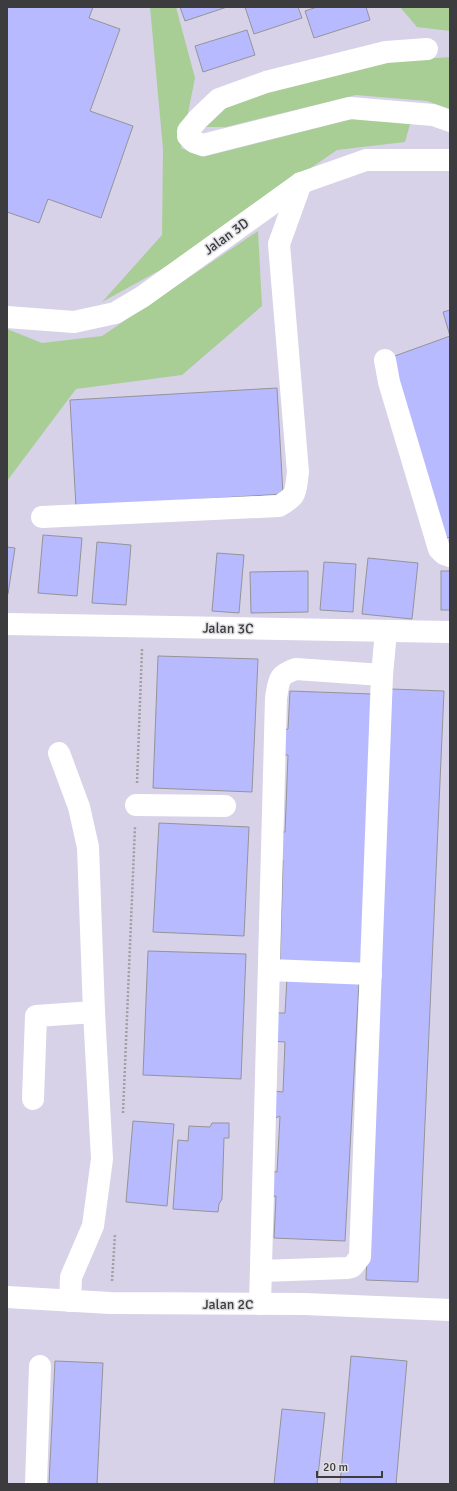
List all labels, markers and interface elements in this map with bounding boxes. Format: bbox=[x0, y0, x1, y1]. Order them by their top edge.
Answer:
street label: Jalan 3D bbox=[200, 214, 252, 258]
street label: Jalan 3C bbox=[202, 620, 254, 637]
street label: Jalan 2C bbox=[203, 1296, 253, 1313]
scale bar bbox=[317, 1453, 382, 1479]
text: 20 m bbox=[323, 1460, 348, 1475]

